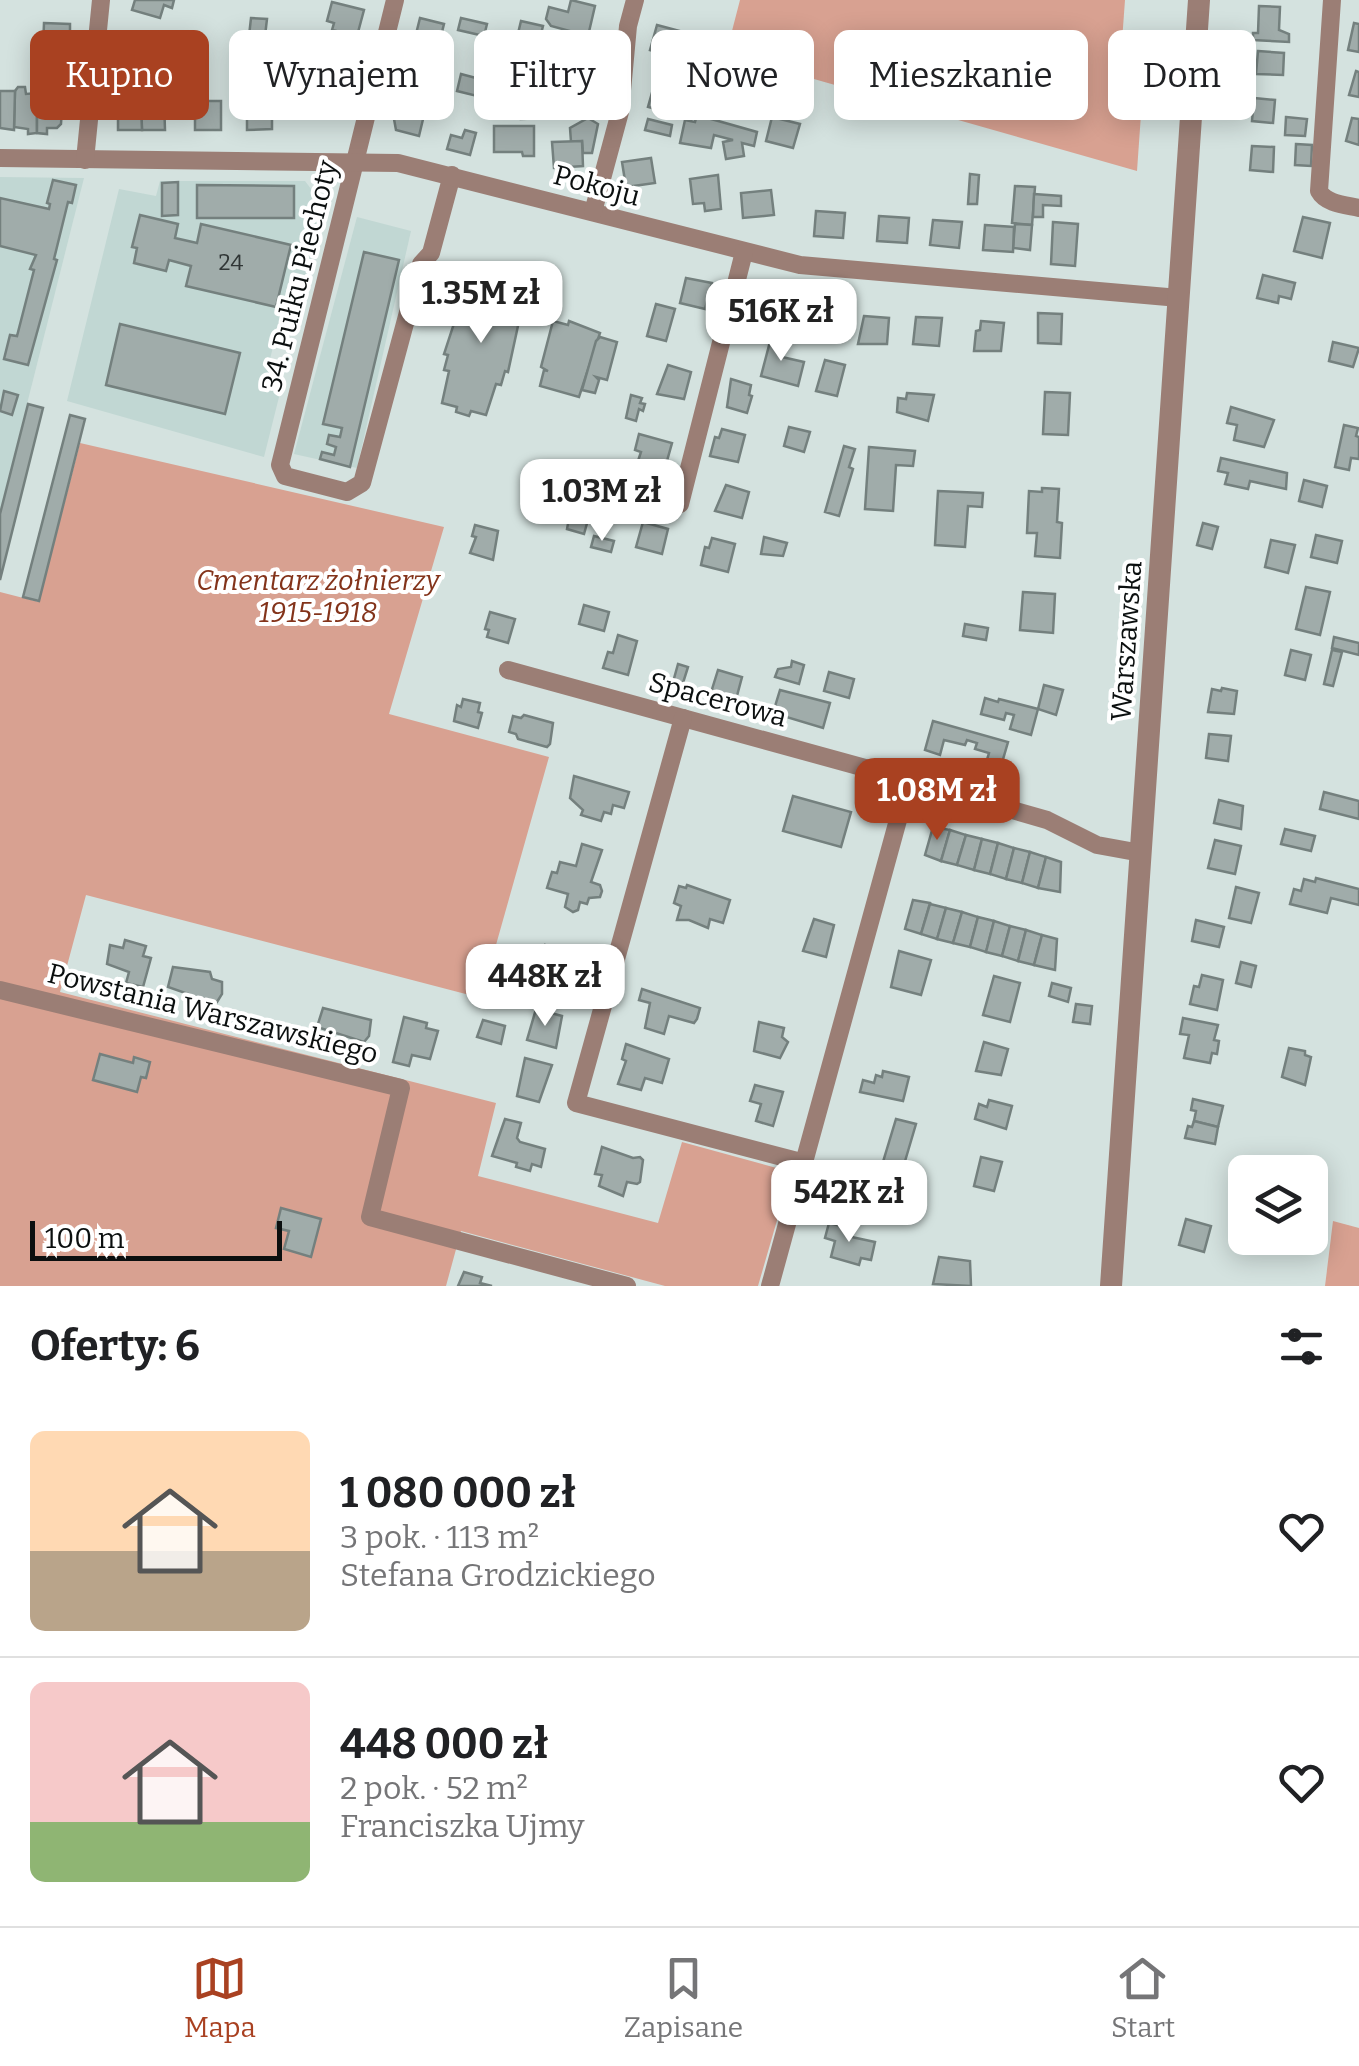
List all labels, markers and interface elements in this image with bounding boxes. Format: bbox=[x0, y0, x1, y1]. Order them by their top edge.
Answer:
chip: Kupno bbox=[30, 30, 209, 120]
chip: Wynajem bbox=[229, 30, 454, 120]
chip: Filtry bbox=[474, 30, 631, 120]
chip: Nowe bbox=[651, 30, 814, 120]
chip: Mieszkanie bbox=[834, 30, 1088, 120]
chip: Dom bbox=[1108, 30, 1256, 120]
street label: 34. Pułku Piechoty bbox=[255, 157, 344, 395]
street label: Pokoju bbox=[550, 158, 644, 213]
house number: 24 bbox=[219, 249, 244, 276]
pin: 1.35M zł bbox=[378, 261, 584, 346]
text: 1.35M zł bbox=[421, 274, 541, 312]
pin: 516K zł bbox=[689, 279, 873, 364]
text: 516K zł bbox=[728, 292, 834, 330]
pin: 1.03M zł bbox=[499, 459, 705, 544]
text: 1.03M zł bbox=[542, 472, 662, 510]
street label: Warszawska bbox=[1104, 560, 1149, 722]
park label: Cmentarz żołnierzy 1915-1918 bbox=[196, 564, 442, 629]
street label: Spacerowa bbox=[645, 665, 791, 734]
pin: 1.08M zł bbox=[834, 758, 1040, 843]
text: 1.08M zł bbox=[877, 771, 997, 809]
pin: 448K zł bbox=[453, 944, 637, 1029]
street label: Powstania Warszawskiego bbox=[44, 956, 382, 1071]
text: 448K zł bbox=[488, 957, 602, 995]
map controls bbox=[1228, 1155, 1328, 1255]
button: layers bbox=[1228, 1155, 1328, 1255]
pin: 542K zł bbox=[757, 1160, 941, 1245]
text: 542K zł bbox=[793, 1173, 905, 1211]
scale bar bbox=[30, 1216, 282, 1260]
text: 100 m bbox=[45, 1222, 125, 1255]
icon: filters bbox=[1274, 1319, 1329, 1374]
text: Oferty: 6 bbox=[30, 1321, 200, 1371]
text: 1 080 000 zł bbox=[340, 1468, 576, 1518]
icon: home bbox=[110, 1471, 230, 1591]
icon: heart bbox=[1274, 1504, 1329, 1559]
text: 3 pok. · 113 m² bbox=[340, 1518, 539, 1556]
text: Stefana Grodzickiego bbox=[340, 1556, 656, 1594]
text: 448 000 zł bbox=[340, 1719, 549, 1769]
icon: home bbox=[110, 1722, 230, 1842]
icon: heart bbox=[1274, 1755, 1329, 1810]
text: 2 pok. · 52 m² bbox=[340, 1769, 528, 1807]
text: Franciszka Ujmy bbox=[340, 1807, 585, 1845]
tab: Mapa bbox=[184, 1951, 256, 2044]
tab: Zapisane bbox=[624, 1951, 743, 2044]
tab: Start bbox=[1111, 1951, 1175, 2044]

